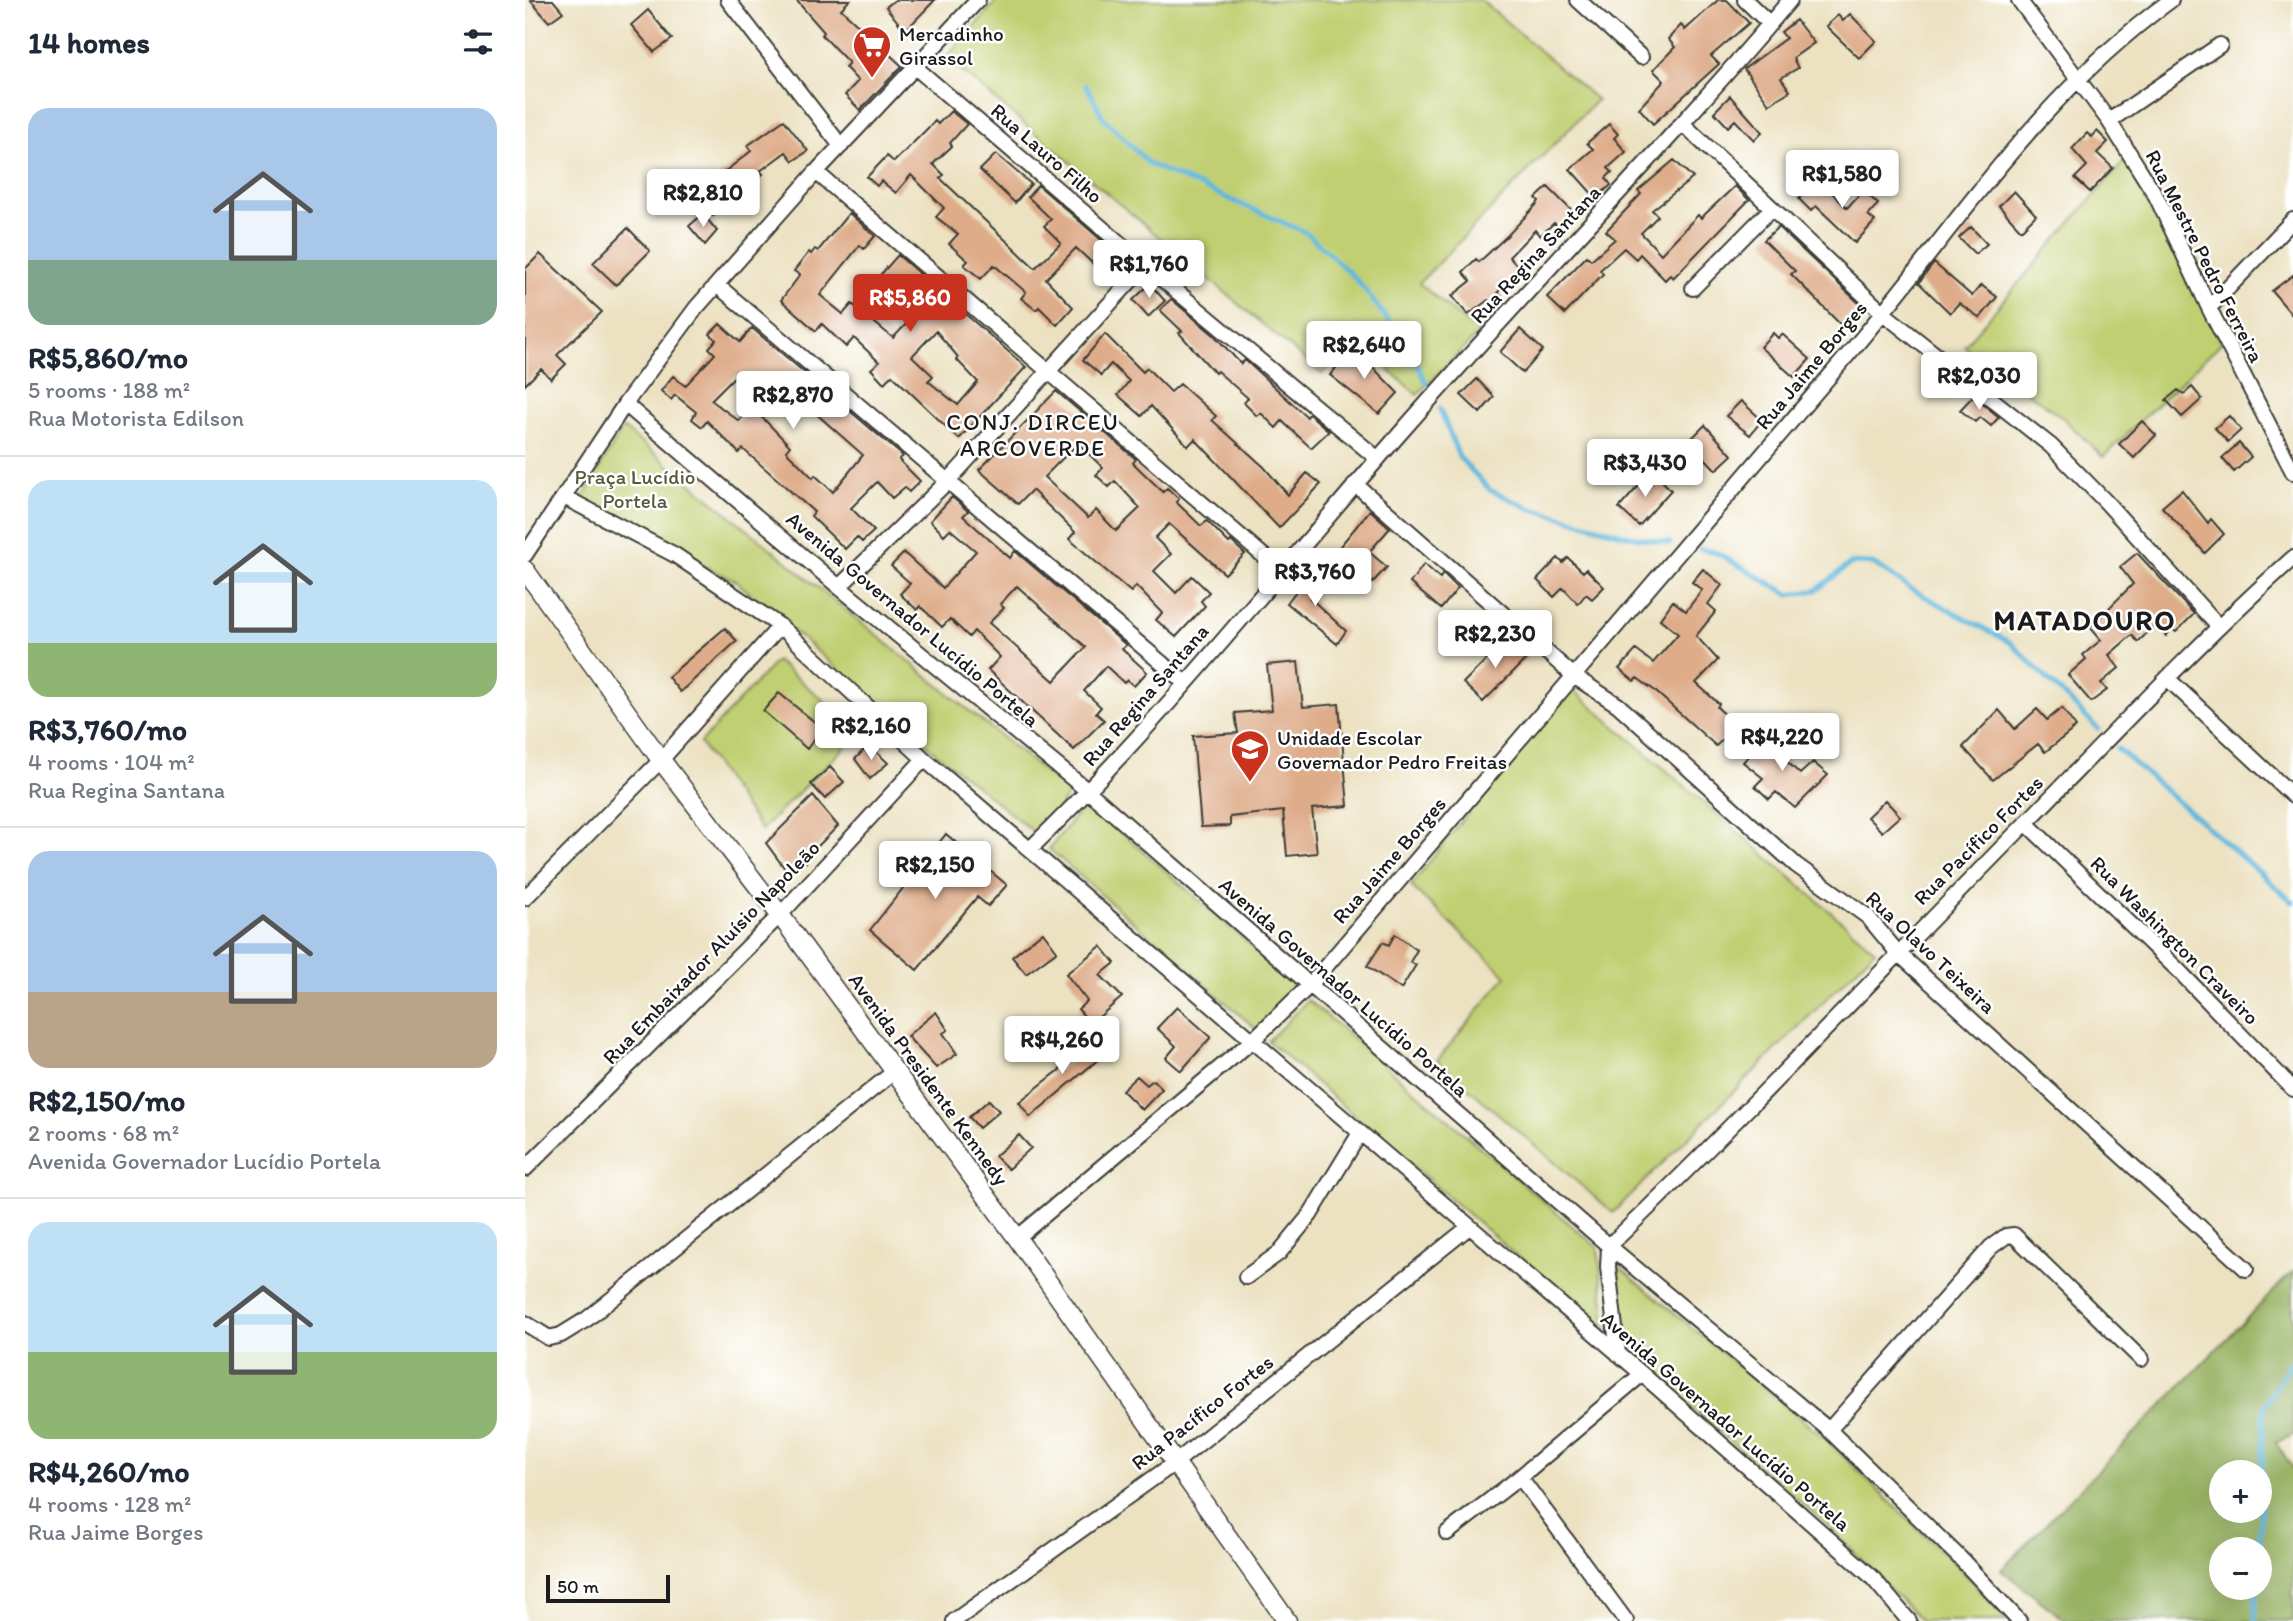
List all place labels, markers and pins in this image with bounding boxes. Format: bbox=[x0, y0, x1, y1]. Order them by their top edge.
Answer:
place label: Mercadinho Girassol bbox=[899, 21, 1004, 70]
supermarket icon: Mercadinho Girassol bbox=[851, 24, 893, 79]
pin: R$1,580 bbox=[1777, 150, 1907, 210]
pin: R$2,810 bbox=[638, 170, 768, 229]
pin: R$1,760 bbox=[1084, 240, 1214, 300]
pin: R$5,860 bbox=[845, 274, 975, 334]
pin: R$2,640 bbox=[1299, 322, 1429, 381]
pin: R$2,030 bbox=[1914, 352, 2044, 412]
pin: R$2,870 bbox=[728, 372, 858, 431]
pin: R$3,430 bbox=[1580, 440, 1710, 499]
pin: R$3,760 bbox=[1250, 548, 1380, 608]
pin: R$2,230 bbox=[1430, 610, 1560, 670]
pin: R$2,160 bbox=[806, 702, 936, 762]
pin: R$4,220 bbox=[1717, 714, 1847, 773]
place label: Unidade Escolar Governador Pedro Freitas bbox=[1277, 725, 1507, 774]
school or university icon: Unidade Escolar Governador Pedro Freitas bbox=[1229, 728, 1271, 783]
pin: R$2,150 bbox=[870, 842, 1000, 901]
pin: R$4,260 bbox=[997, 1016, 1127, 1076]

